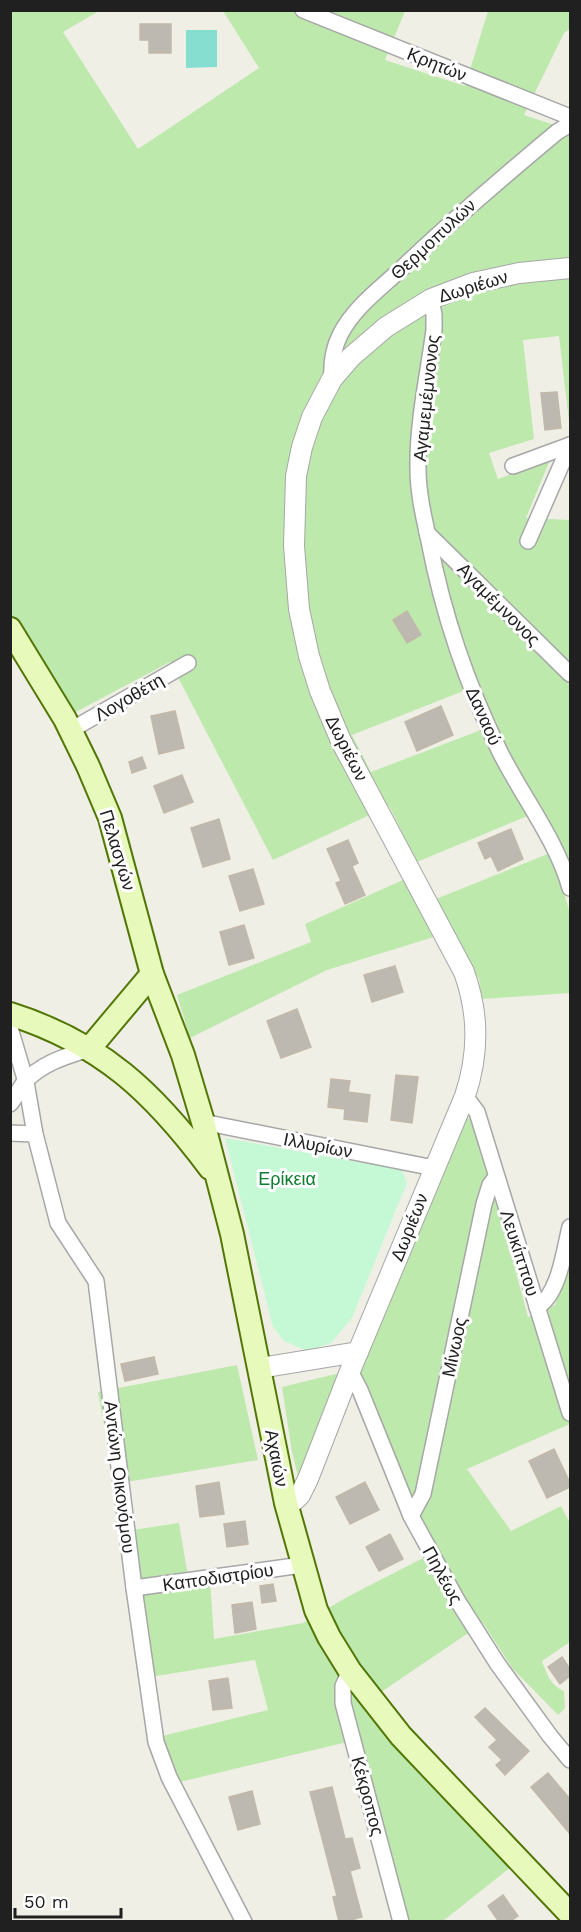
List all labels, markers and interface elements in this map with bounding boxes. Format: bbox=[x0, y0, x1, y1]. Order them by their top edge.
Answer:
street label: Κρητών bbox=[404, 43, 470, 85]
street label: Θερμοπυλών bbox=[386, 194, 480, 284]
street label: Δωριέων bbox=[436, 266, 510, 306]
street label: Αγαμεμέμνονος bbox=[409, 333, 443, 462]
street label: Αγαμέμνονος bbox=[453, 558, 545, 650]
street label: Λογοθέτη bbox=[91, 669, 167, 725]
street label: Δαναού bbox=[462, 684, 506, 748]
street label: Δωριέων bbox=[321, 711, 373, 785]
street label: Πελασγών bbox=[96, 807, 140, 893]
street label: Ιλλυρίων bbox=[282, 1128, 354, 1162]
park label: Ερίκεια bbox=[258, 1168, 316, 1189]
street label: Δωριέων bbox=[386, 1190, 432, 1264]
street label: Λευκίππου bbox=[496, 1207, 544, 1299]
street label: Μίνωος bbox=[437, 1315, 471, 1379]
street label: Αντώνη Οικονόμου bbox=[100, 1399, 140, 1555]
street label: Αχαιών bbox=[261, 1427, 293, 1489]
street label: Πηλέως bbox=[419, 1542, 468, 1608]
street label: Καποδιστρίου bbox=[161, 1559, 275, 1595]
street label: Κέκροπος bbox=[347, 1754, 389, 1838]
scale bar bbox=[15, 1881, 122, 1919]
text: 50 m bbox=[24, 1891, 69, 1912]

